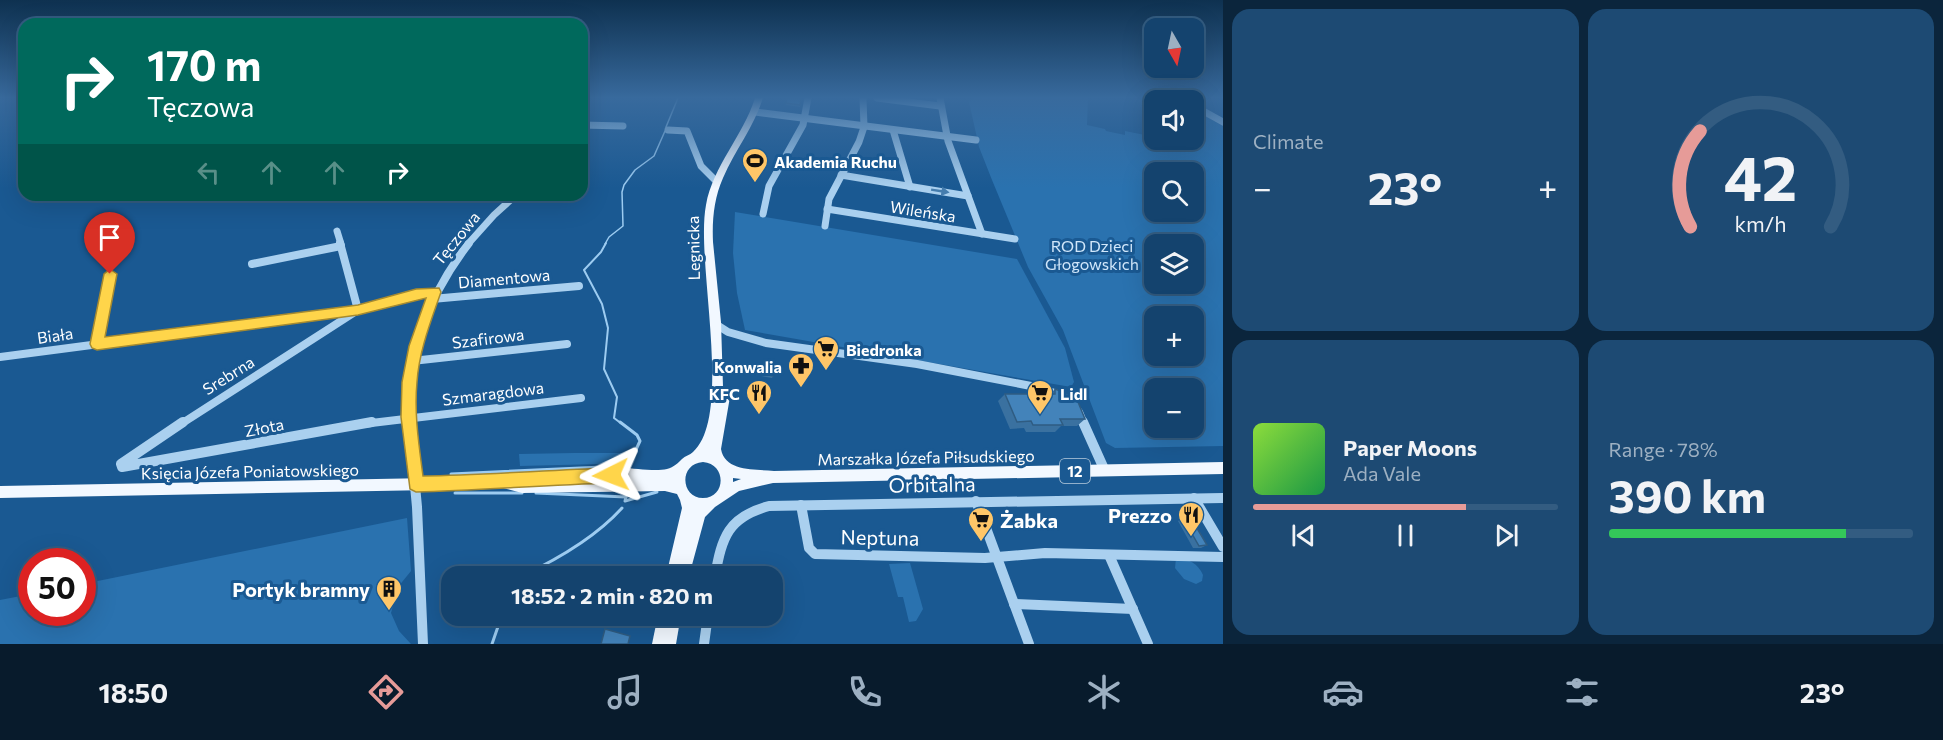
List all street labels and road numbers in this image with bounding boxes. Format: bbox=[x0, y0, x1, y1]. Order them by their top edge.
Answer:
street label: Wileńska bbox=[889, 196, 957, 226]
street label: Tęczowa bbox=[429, 207, 483, 269]
street label: Legnicka bbox=[683, 216, 703, 280]
street label: Diamentowa bbox=[457, 265, 551, 291]
street label: Biała bbox=[36, 323, 74, 347]
street label: Szafirowa bbox=[451, 324, 525, 352]
street label: Srebrna bbox=[199, 352, 257, 398]
street label: Szmaragdowa bbox=[441, 377, 545, 409]
street label: Złota bbox=[243, 414, 285, 440]
street label: Marszałka Józefa Piłsudskiego bbox=[817, 446, 1035, 468]
road number: 12 bbox=[1060, 459, 1090, 483]
street label: Księcia Józefa Poniatowskiego bbox=[141, 460, 359, 482]
street label: Orbitalna bbox=[888, 471, 976, 497]
street label: Neptuna bbox=[840, 524, 920, 550]

